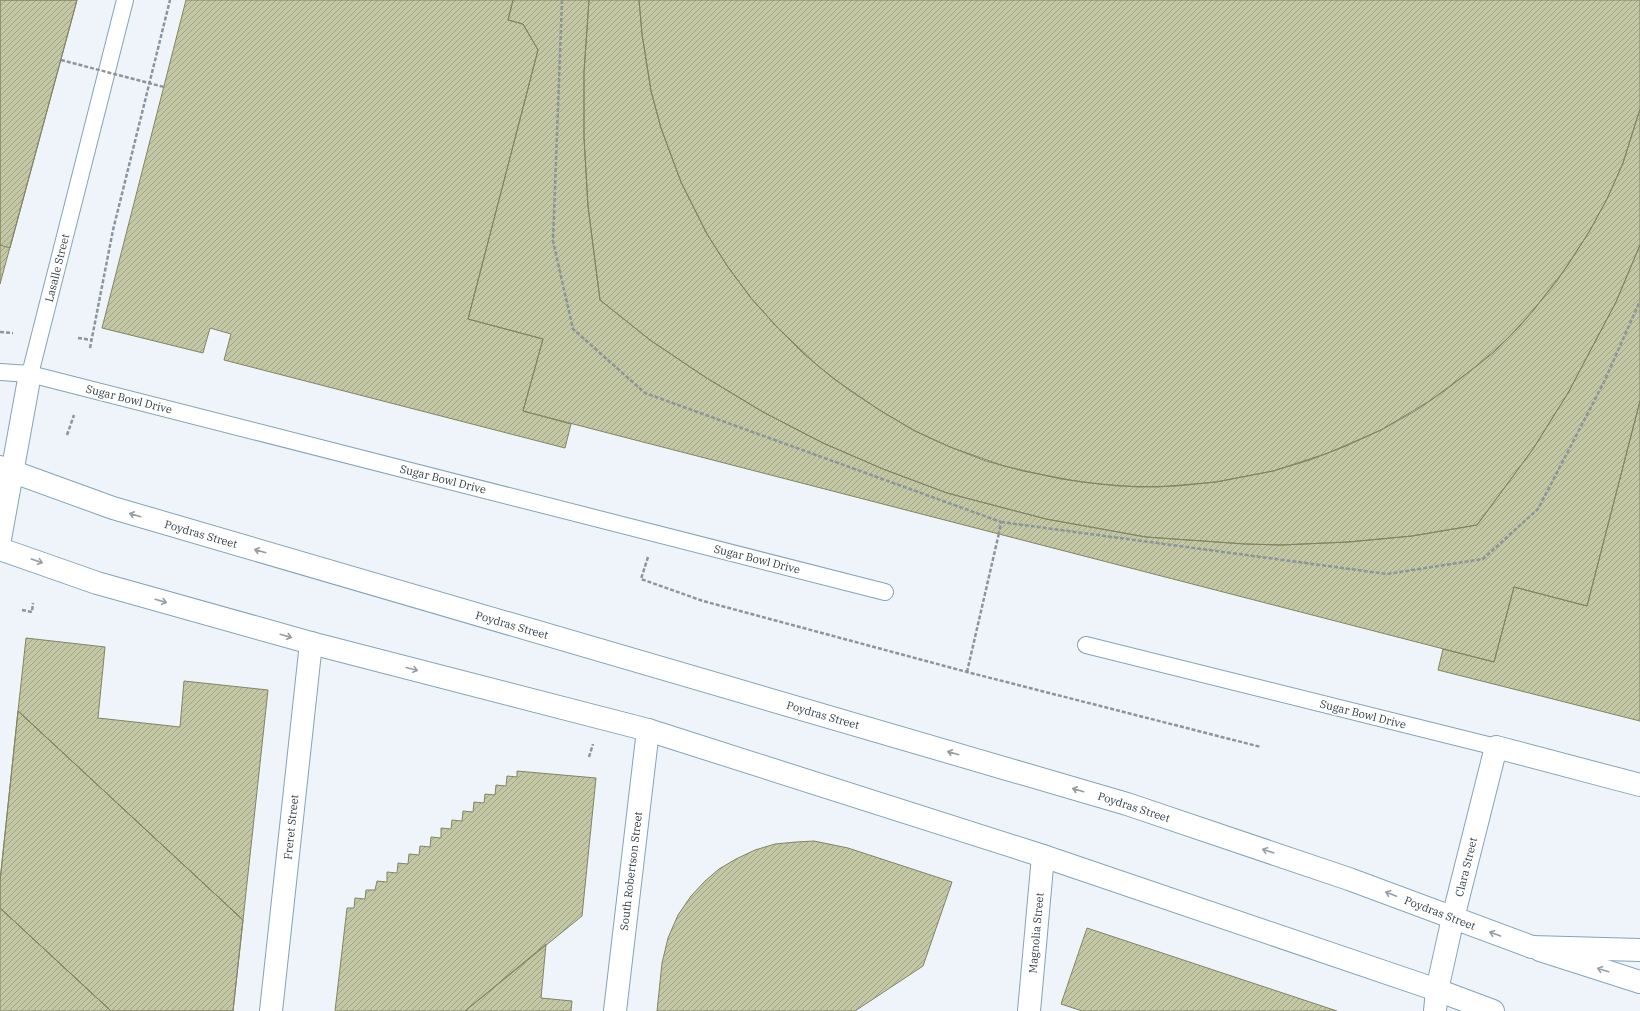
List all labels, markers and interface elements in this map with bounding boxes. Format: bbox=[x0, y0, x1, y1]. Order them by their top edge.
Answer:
street label: Lasalle Street bbox=[42, 232, 72, 304]
street label: Sugar Bowl Drive bbox=[84, 382, 174, 416]
street label: Sugar Bowl Drive bbox=[398, 462, 488, 496]
one-way arrow bbox=[129, 511, 142, 518]
street label: Poydras Street bbox=[163, 517, 239, 551]
street label: Sugar Bowl Drive bbox=[712, 542, 802, 576]
one-way arrow bbox=[254, 547, 267, 554]
one-way arrow bbox=[30, 558, 42, 566]
one-way arrow bbox=[154, 597, 167, 605]
street label: Poydras Street bbox=[474, 608, 550, 642]
one-way arrow bbox=[279, 633, 292, 640]
one-way arrow bbox=[405, 666, 418, 673]
street label: Sugar Bowl Drive bbox=[1318, 697, 1408, 731]
street label: Poydras Street bbox=[785, 698, 861, 732]
one-way arrow bbox=[947, 749, 960, 757]
one-way arrow bbox=[1072, 786, 1085, 793]
street label: Poydras Street bbox=[1096, 789, 1172, 825]
street label: Freret Street bbox=[281, 794, 301, 860]
street label: South Robertson Street bbox=[617, 811, 645, 931]
street label: Clara Street bbox=[1452, 836, 1480, 898]
one-way arrow bbox=[1262, 847, 1274, 855]
one-way arrow bbox=[1385, 890, 1397, 898]
street label: Magnolia Street bbox=[1025, 892, 1047, 974]
street label: Poydras Street bbox=[1402, 893, 1478, 933]
one-way arrow bbox=[1490, 929, 1502, 937]
one-way arrow bbox=[1597, 966, 1610, 973]

